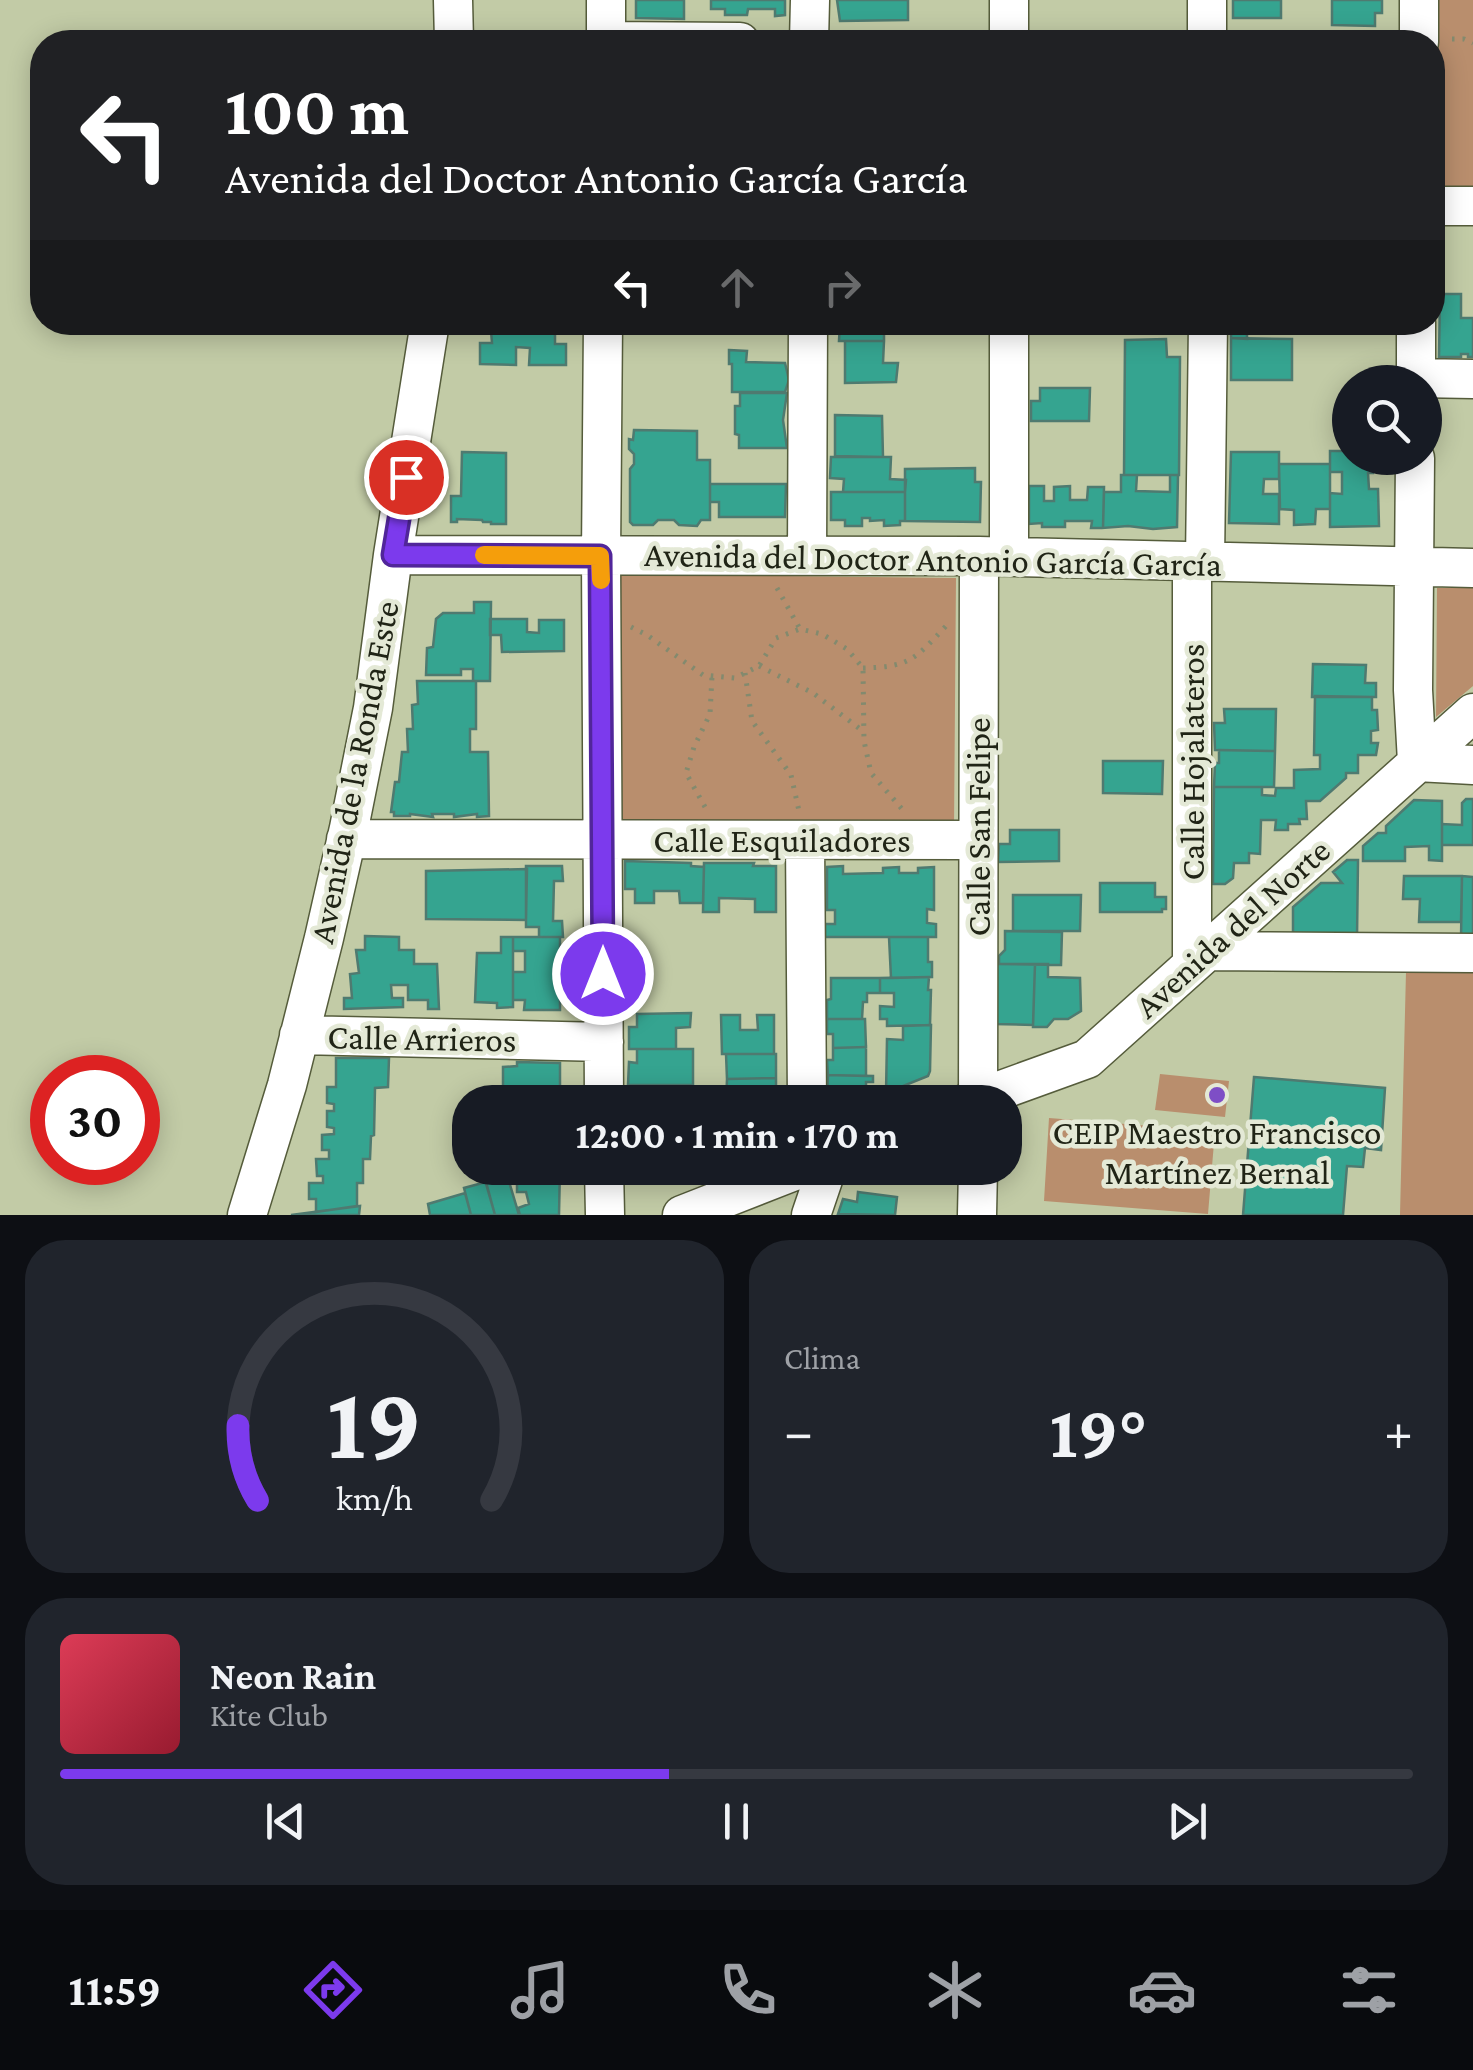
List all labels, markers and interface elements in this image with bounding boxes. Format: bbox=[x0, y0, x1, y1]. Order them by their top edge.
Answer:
icon: left bbox=[60, 70, 190, 200]
text: 100 m bbox=[225, 71, 409, 149]
text: Avenida del Doctor Antonio García García bbox=[225, 153, 968, 203]
icon: left bbox=[605, 260, 660, 315]
icon: ahead bbox=[710, 260, 765, 315]
icon: right bbox=[815, 260, 870, 315]
map controls bbox=[1332, 365, 1442, 475]
button: search bbox=[1332, 365, 1442, 475]
pin bbox=[364, 435, 449, 520]
icon: arrive bbox=[379, 450, 434, 505]
street label: Avenida del Doctor Antonio García García bbox=[644, 535, 1222, 584]
street label: Avenida de la Ronda Este bbox=[302, 598, 407, 946]
street label: Calle Hojalateros bbox=[1173, 643, 1212, 881]
street label: Calle San Felipe bbox=[959, 718, 998, 936]
street label: Calle Esquiladores bbox=[653, 821, 911, 860]
street label: Avenida del Norte bbox=[1127, 831, 1338, 1026]
position arrow bbox=[551, 922, 655, 1026]
street label: Calle Arrieros bbox=[327, 1017, 517, 1060]
speed limit sign: 30 bbox=[30, 1055, 160, 1185]
marker: CEIP Maestro Francisco Martínez Bernal bbox=[1206, 1084, 1228, 1106]
place label: CEIP Maestro Francisco Martínez Bernal bbox=[1053, 1113, 1381, 1192]
text: 12:00 · 1 min · 170 m bbox=[576, 1114, 898, 1156]
text: Clima bbox=[784, 1340, 860, 1376]
text: 19 bbox=[327, 1365, 422, 1480]
text: 19° bbox=[1049, 1390, 1148, 1473]
text: − bbox=[784, 1401, 813, 1462]
text: + bbox=[1384, 1401, 1413, 1462]
text: km/h bbox=[336, 1478, 413, 1518]
text: Neon Rain bbox=[210, 1655, 376, 1697]
text: Kite Club bbox=[210, 1697, 328, 1733]
icon: previous bbox=[258, 1794, 313, 1849]
icon: pause bbox=[709, 1794, 764, 1849]
icon: next bbox=[1160, 1794, 1215, 1849]
icon: directions bbox=[298, 1955, 368, 2025]
icon: music bbox=[505, 1955, 575, 2025]
icon: phone bbox=[713, 1955, 783, 2025]
icon: climate bbox=[920, 1955, 990, 2025]
icon: car bbox=[1127, 1955, 1197, 2025]
icon: filters bbox=[1334, 1955, 1404, 2025]
text: 11:59 bbox=[69, 1965, 161, 2015]

